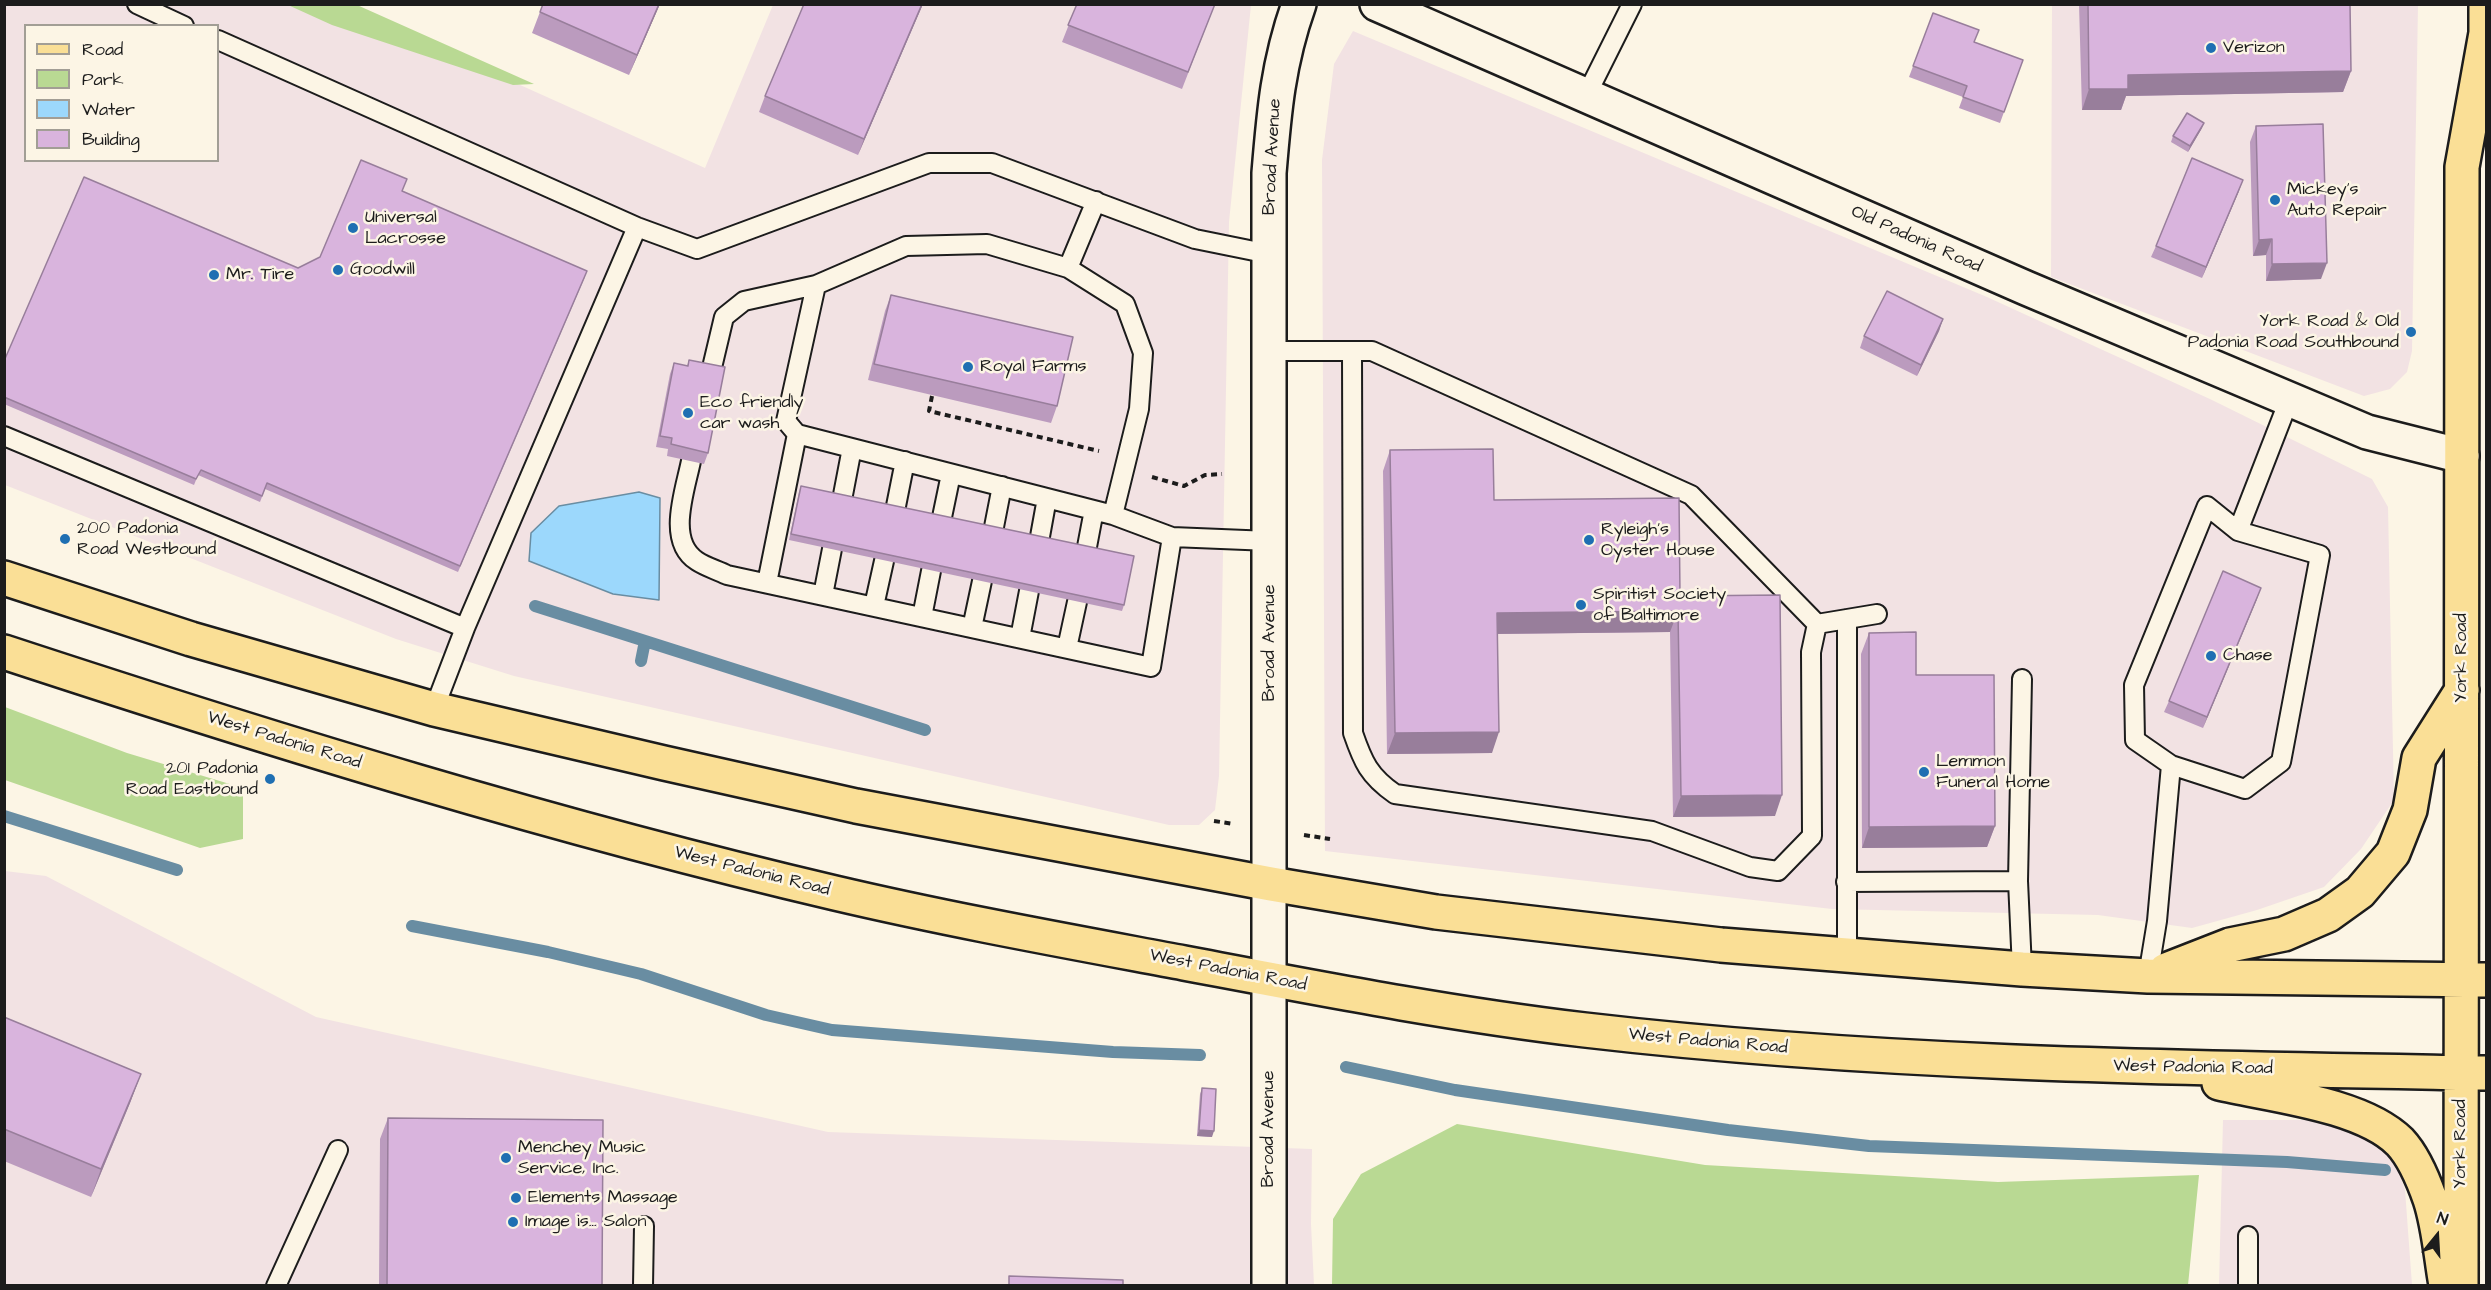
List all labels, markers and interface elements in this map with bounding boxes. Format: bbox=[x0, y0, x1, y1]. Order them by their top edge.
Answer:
legend bbox=[24, 24, 219, 162]
text: Road bbox=[82, 37, 123, 62]
place label: Verizon bbox=[2223, 37, 2285, 59]
marker: Verizon bbox=[2204, 41, 2218, 55]
text: Park bbox=[82, 67, 124, 92]
text: Water bbox=[82, 97, 135, 122]
street label: Broad Avenue bbox=[1259, 98, 1287, 216]
text: Building bbox=[82, 127, 140, 152]
place label: Mickey’s Auto Repair bbox=[2287, 179, 2387, 222]
marker: Mickey’s Auto Repair bbox=[2268, 193, 2282, 207]
street label: Old Padonia Road bbox=[1847, 202, 1985, 278]
place label: Universal Lacrosse bbox=[365, 207, 446, 250]
marker: Universal Lacrosse bbox=[346, 221, 360, 235]
place label: Goodwill bbox=[350, 259, 415, 281]
marker: Goodwill bbox=[331, 263, 345, 277]
place label: Mr. Tire bbox=[226, 264, 294, 286]
marker: Mr. Tire bbox=[207, 268, 221, 282]
place label: York Road & Old Padonia Road Southbound bbox=[2188, 311, 2399, 354]
marker: York Road & Old Padonia Road Southbound bbox=[2404, 325, 2418, 339]
place label: Royal Farms bbox=[980, 356, 1087, 378]
marker: Royal Farms bbox=[961, 360, 975, 374]
place label: Eco friendly car wash bbox=[700, 392, 803, 434]
marker: Eco friendly car wash bbox=[681, 406, 695, 420]
place label: 200 Padonia Road Westbound bbox=[77, 518, 216, 560]
place label: Ryleigh's Oyster House bbox=[1601, 519, 1715, 562]
marker: 200 Padonia Road Westbound bbox=[58, 532, 72, 546]
marker: Ryleigh's Oyster House bbox=[1582, 533, 1596, 547]
place label: Spiritist Society of Baltimore bbox=[1593, 584, 1726, 626]
street label: Broad Avenue bbox=[1259, 585, 1281, 701]
marker: Spiritist Society of Baltimore bbox=[1574, 598, 1588, 612]
street label: York Road bbox=[2451, 613, 2473, 703]
place label: Chase bbox=[2223, 645, 2273, 667]
marker: Chase bbox=[2204, 649, 2218, 663]
street label: West Padonia Road bbox=[205, 707, 363, 775]
place label: Lemmon Funeral Home bbox=[1936, 751, 2050, 794]
place label: 201 Padonia Road Eastbound bbox=[126, 758, 258, 800]
marker: Lemmon Funeral Home bbox=[1917, 765, 1931, 779]
marker: 201 Padonia Road Eastbound bbox=[263, 772, 277, 786]
street label: West Padonia Road bbox=[672, 842, 832, 902]
street label: West Padonia Road bbox=[1148, 945, 1308, 997]
street label: West Padonia Road bbox=[1628, 1024, 1788, 1060]
street label: West Padonia Road bbox=[2113, 1056, 2273, 1080]
street label: Broad Avenue bbox=[1258, 1071, 1280, 1187]
street label: York Road bbox=[2450, 1099, 2472, 1189]
place label: Menchey Music Service, Inc. bbox=[518, 1137, 646, 1180]
marker: Menchey Music Service, Inc. bbox=[499, 1151, 513, 1165]
place label: Elements Massage bbox=[528, 1187, 678, 1209]
marker: Elements Massage bbox=[509, 1191, 523, 1205]
north arrow bbox=[2407, 1206, 2467, 1266]
text: N bbox=[2434, 1207, 2451, 1231]
place label: Image is… Salon bbox=[525, 1211, 646, 1233]
marker: Image is… Salon bbox=[506, 1215, 520, 1229]

